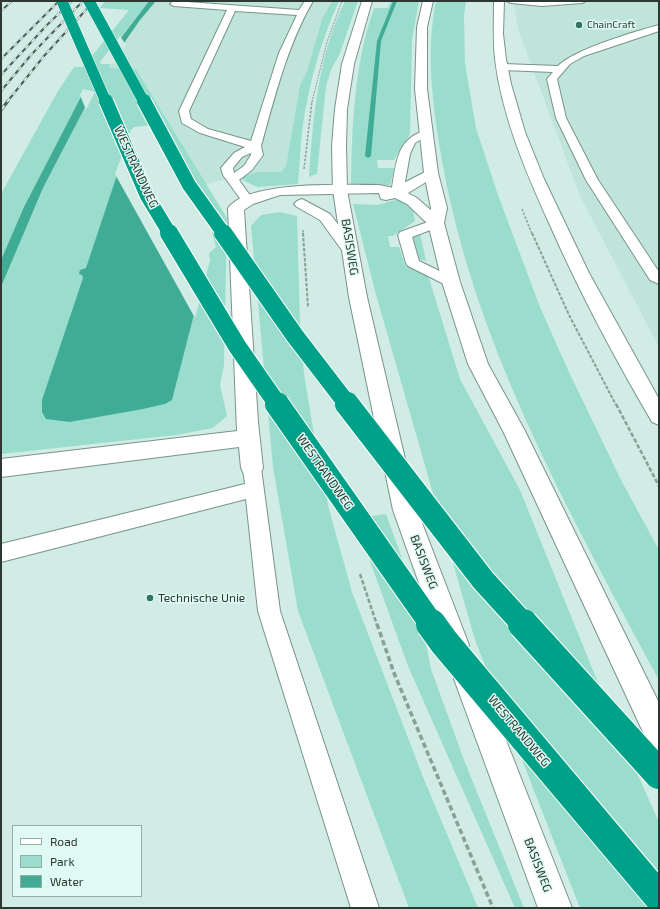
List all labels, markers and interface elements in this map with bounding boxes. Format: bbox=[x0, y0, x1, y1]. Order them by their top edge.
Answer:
place label: ChainCraft bbox=[587, 19, 635, 31]
marker: ChainCraft bbox=[574, 20, 584, 30]
street label: WESTRANDWEG bbox=[111, 124, 161, 210]
street label: BASISWEG bbox=[338, 218, 362, 276]
street label: WESTRANDWEG bbox=[294, 432, 356, 512]
street label: BASISWEG bbox=[407, 533, 441, 591]
place label: Technische Unie bbox=[158, 591, 245, 605]
marker: Technische Unie bbox=[145, 593, 155, 603]
street label: WESTRANDWEG bbox=[485, 692, 553, 770]
legend bbox=[12, 825, 142, 897]
text: Road bbox=[50, 834, 78, 848]
street label: BASISWEG bbox=[521, 836, 555, 894]
text: Park bbox=[50, 854, 75, 868]
text: Water bbox=[50, 874, 84, 888]

